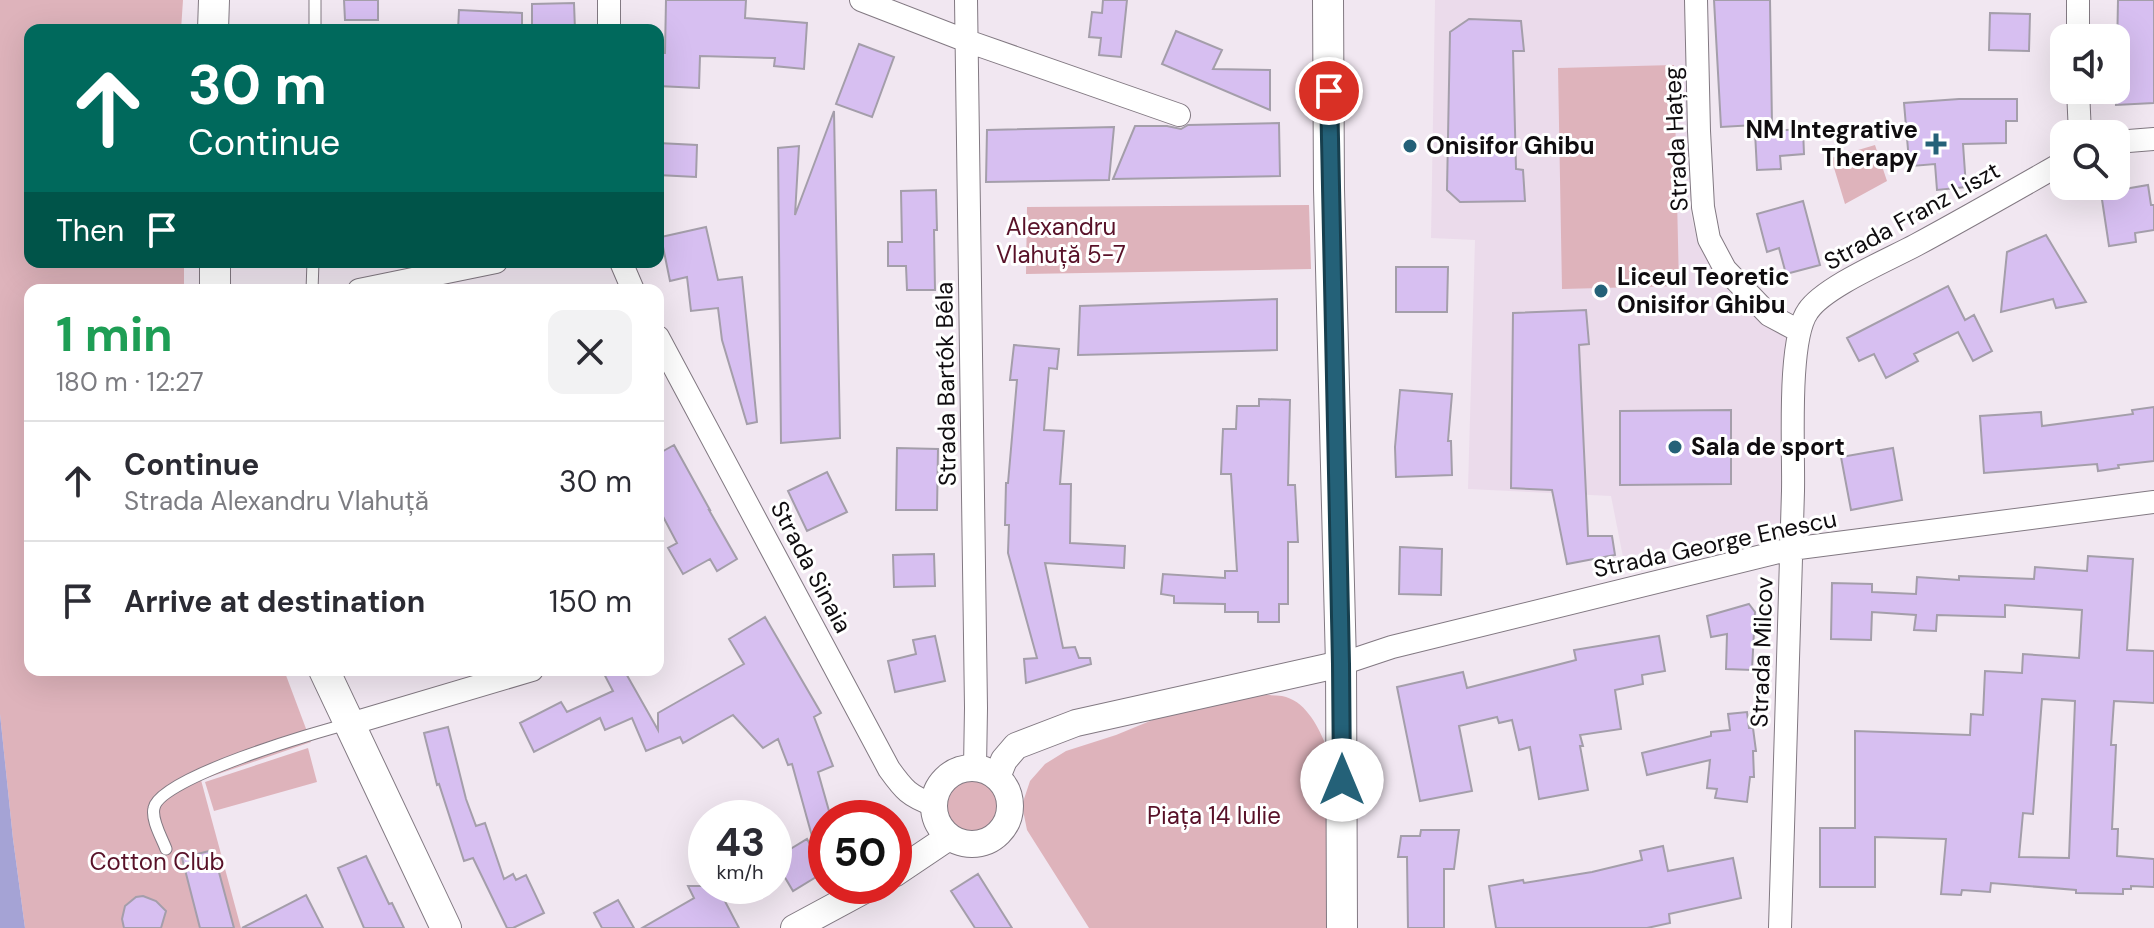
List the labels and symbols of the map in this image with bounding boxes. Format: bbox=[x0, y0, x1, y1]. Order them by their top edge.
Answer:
pin bbox=[1295, 57, 1363, 125]
street label: Strada Hațeg bbox=[1656, 66, 1695, 212]
place label: NM Integrative Therapy bbox=[1746, 114, 1918, 173]
place label: Onisifor Ghibu bbox=[1426, 130, 1595, 161]
marker: NM Integrative Therapy bbox=[1925, 133, 1947, 155]
marker: Onisifor Ghibu bbox=[1401, 137, 1419, 155]
street label: Strada Franz Liszt bbox=[1818, 154, 2005, 277]
park label: Alexandru Vlahuță 5-7 bbox=[996, 211, 1126, 270]
place label: Liceul Teoretic Onisifor Ghibu bbox=[1617, 261, 1790, 320]
street label: Strada Bartók Béla bbox=[928, 282, 963, 486]
marker: Liceul Teoretic Onisifor Ghibu bbox=[1592, 282, 1610, 300]
place label: Sala de sport bbox=[1691, 431, 1845, 462]
marker: Sala de sport bbox=[1666, 438, 1684, 456]
street label: Strada Sinaia bbox=[764, 495, 859, 638]
street label: Strada George Enescu bbox=[1590, 503, 1839, 584]
street label: Strada Milcov bbox=[1743, 576, 1780, 728]
position arrow bbox=[1300, 738, 1384, 822]
speed limit sign: 50 bbox=[808, 800, 912, 904]
park label: Piața 14 Iulie bbox=[1147, 800, 1281, 831]
park label: Cotton Club bbox=[89, 846, 225, 877]

